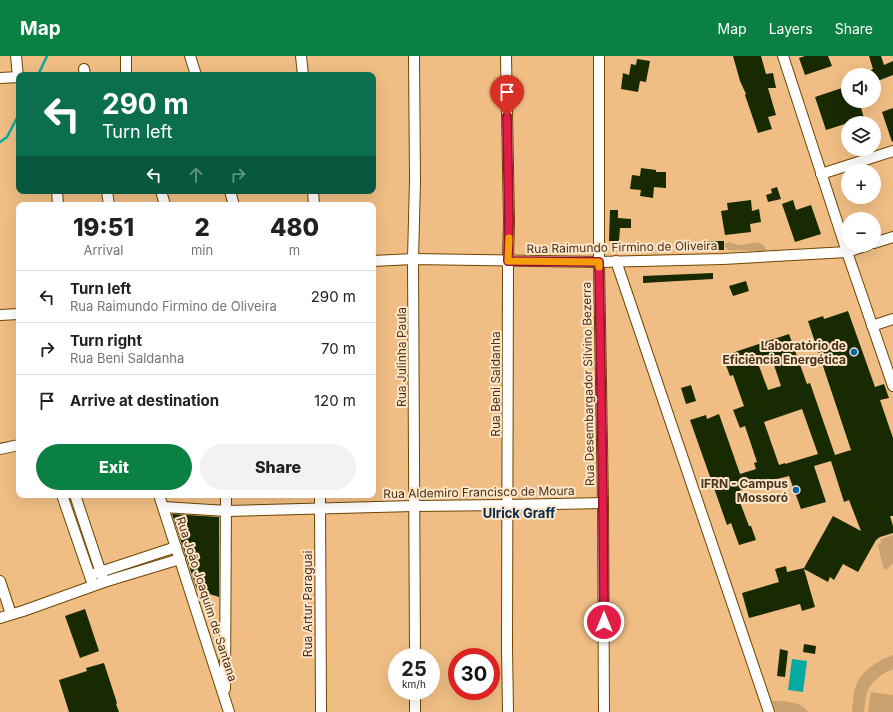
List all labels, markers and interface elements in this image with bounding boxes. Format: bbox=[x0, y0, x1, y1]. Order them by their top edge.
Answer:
text: Map bbox=[20, 17, 61, 40]
text: Map bbox=[718, 20, 747, 37]
text: Layers bbox=[769, 20, 813, 37]
text: Share bbox=[835, 20, 873, 37]
map controls bbox=[841, 68, 881, 252]
button: sound bbox=[841, 68, 881, 108]
pin bbox=[490, 75, 524, 116]
icon: arrive bbox=[496, 81, 518, 103]
text: 290 m bbox=[102, 87, 189, 121]
icon: left bbox=[36, 88, 88, 140]
button: layers bbox=[841, 116, 881, 156]
text: Turn left bbox=[102, 121, 172, 142]
icon: left bbox=[143, 164, 165, 186]
icon: ahead bbox=[185, 164, 207, 186]
icon: right bbox=[227, 164, 249, 186]
button: + bbox=[841, 164, 881, 204]
button: − bbox=[841, 212, 881, 252]
text: 19:51 bbox=[73, 213, 134, 242]
text: 2 bbox=[194, 213, 210, 242]
text: 480 bbox=[270, 213, 319, 242]
street label: Rua Raimundo Firmino de Oliveira bbox=[526, 238, 718, 256]
text: Arrival bbox=[83, 242, 123, 258]
text: min bbox=[191, 242, 213, 258]
text: m bbox=[289, 242, 300, 258]
text: Turn left bbox=[70, 279, 131, 298]
street label: Rua Desembargador Silvino Bezerra bbox=[579, 282, 597, 486]
icon: left bbox=[36, 286, 58, 308]
text: 290 m bbox=[311, 287, 356, 306]
text: Rua Raimundo Firmino de Oliveira bbox=[70, 298, 277, 314]
street label: Rua Julinha Paula bbox=[394, 307, 409, 407]
text: Turn right bbox=[70, 331, 142, 350]
street label: Rua Beni Saldanha bbox=[488, 331, 503, 437]
icon: right bbox=[36, 338, 58, 360]
place label: Laboratório de Eficiência Energética bbox=[723, 338, 846, 367]
text: 70 m bbox=[321, 339, 356, 358]
marker: Laboratório de Eficiência Energética bbox=[849, 347, 859, 357]
text: Rua Beni Saldanha bbox=[70, 350, 184, 366]
icon: arrive bbox=[36, 390, 58, 412]
text: Arrive at destination bbox=[70, 391, 219, 410]
text: 120 m bbox=[314, 391, 356, 410]
button: Exit bbox=[36, 444, 192, 490]
button: Share bbox=[200, 444, 356, 490]
place label: IFRN - Campus Mossoró bbox=[701, 476, 788, 505]
street label: Rua Aldemiro Francisco de Moura bbox=[383, 483, 575, 501]
marker: IFRN - Campus Mossoró bbox=[791, 485, 801, 495]
district label: Ulrick Graff bbox=[483, 505, 556, 521]
street label: Rua João Joaquim de Santana bbox=[173, 515, 241, 683]
street label: Rua Artur Paraguai bbox=[300, 551, 315, 657]
position arrow bbox=[583, 601, 625, 643]
speed limit sign: 30 bbox=[448, 648, 500, 700]
text: 25 bbox=[401, 657, 427, 681]
text: km/h bbox=[402, 678, 426, 690]

